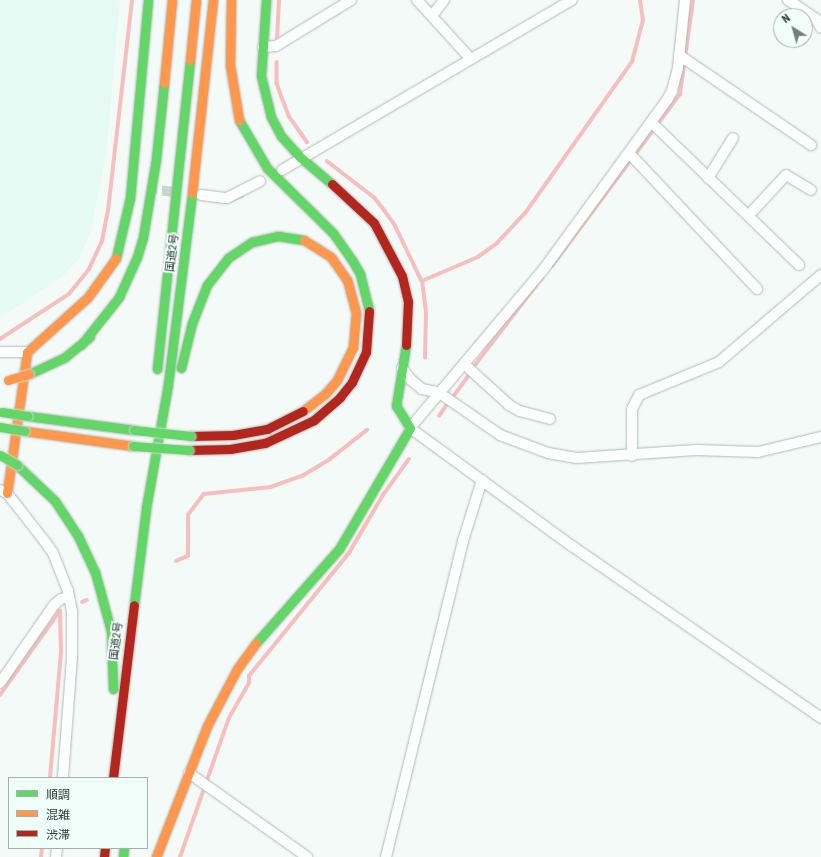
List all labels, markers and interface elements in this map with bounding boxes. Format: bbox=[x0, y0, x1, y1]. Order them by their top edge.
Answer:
north arrow bbox=[773, 8, 813, 48]
text: N bbox=[779, 12, 793, 26]
street label: 国道2号 bbox=[164, 233, 182, 273]
street label: 国道2号 bbox=[108, 621, 126, 661]
legend bbox=[8, 777, 148, 849]
text: 順調 bbox=[46, 788, 70, 802]
text: 混雑 bbox=[46, 808, 70, 822]
text: 渋滞 bbox=[46, 828, 70, 842]

